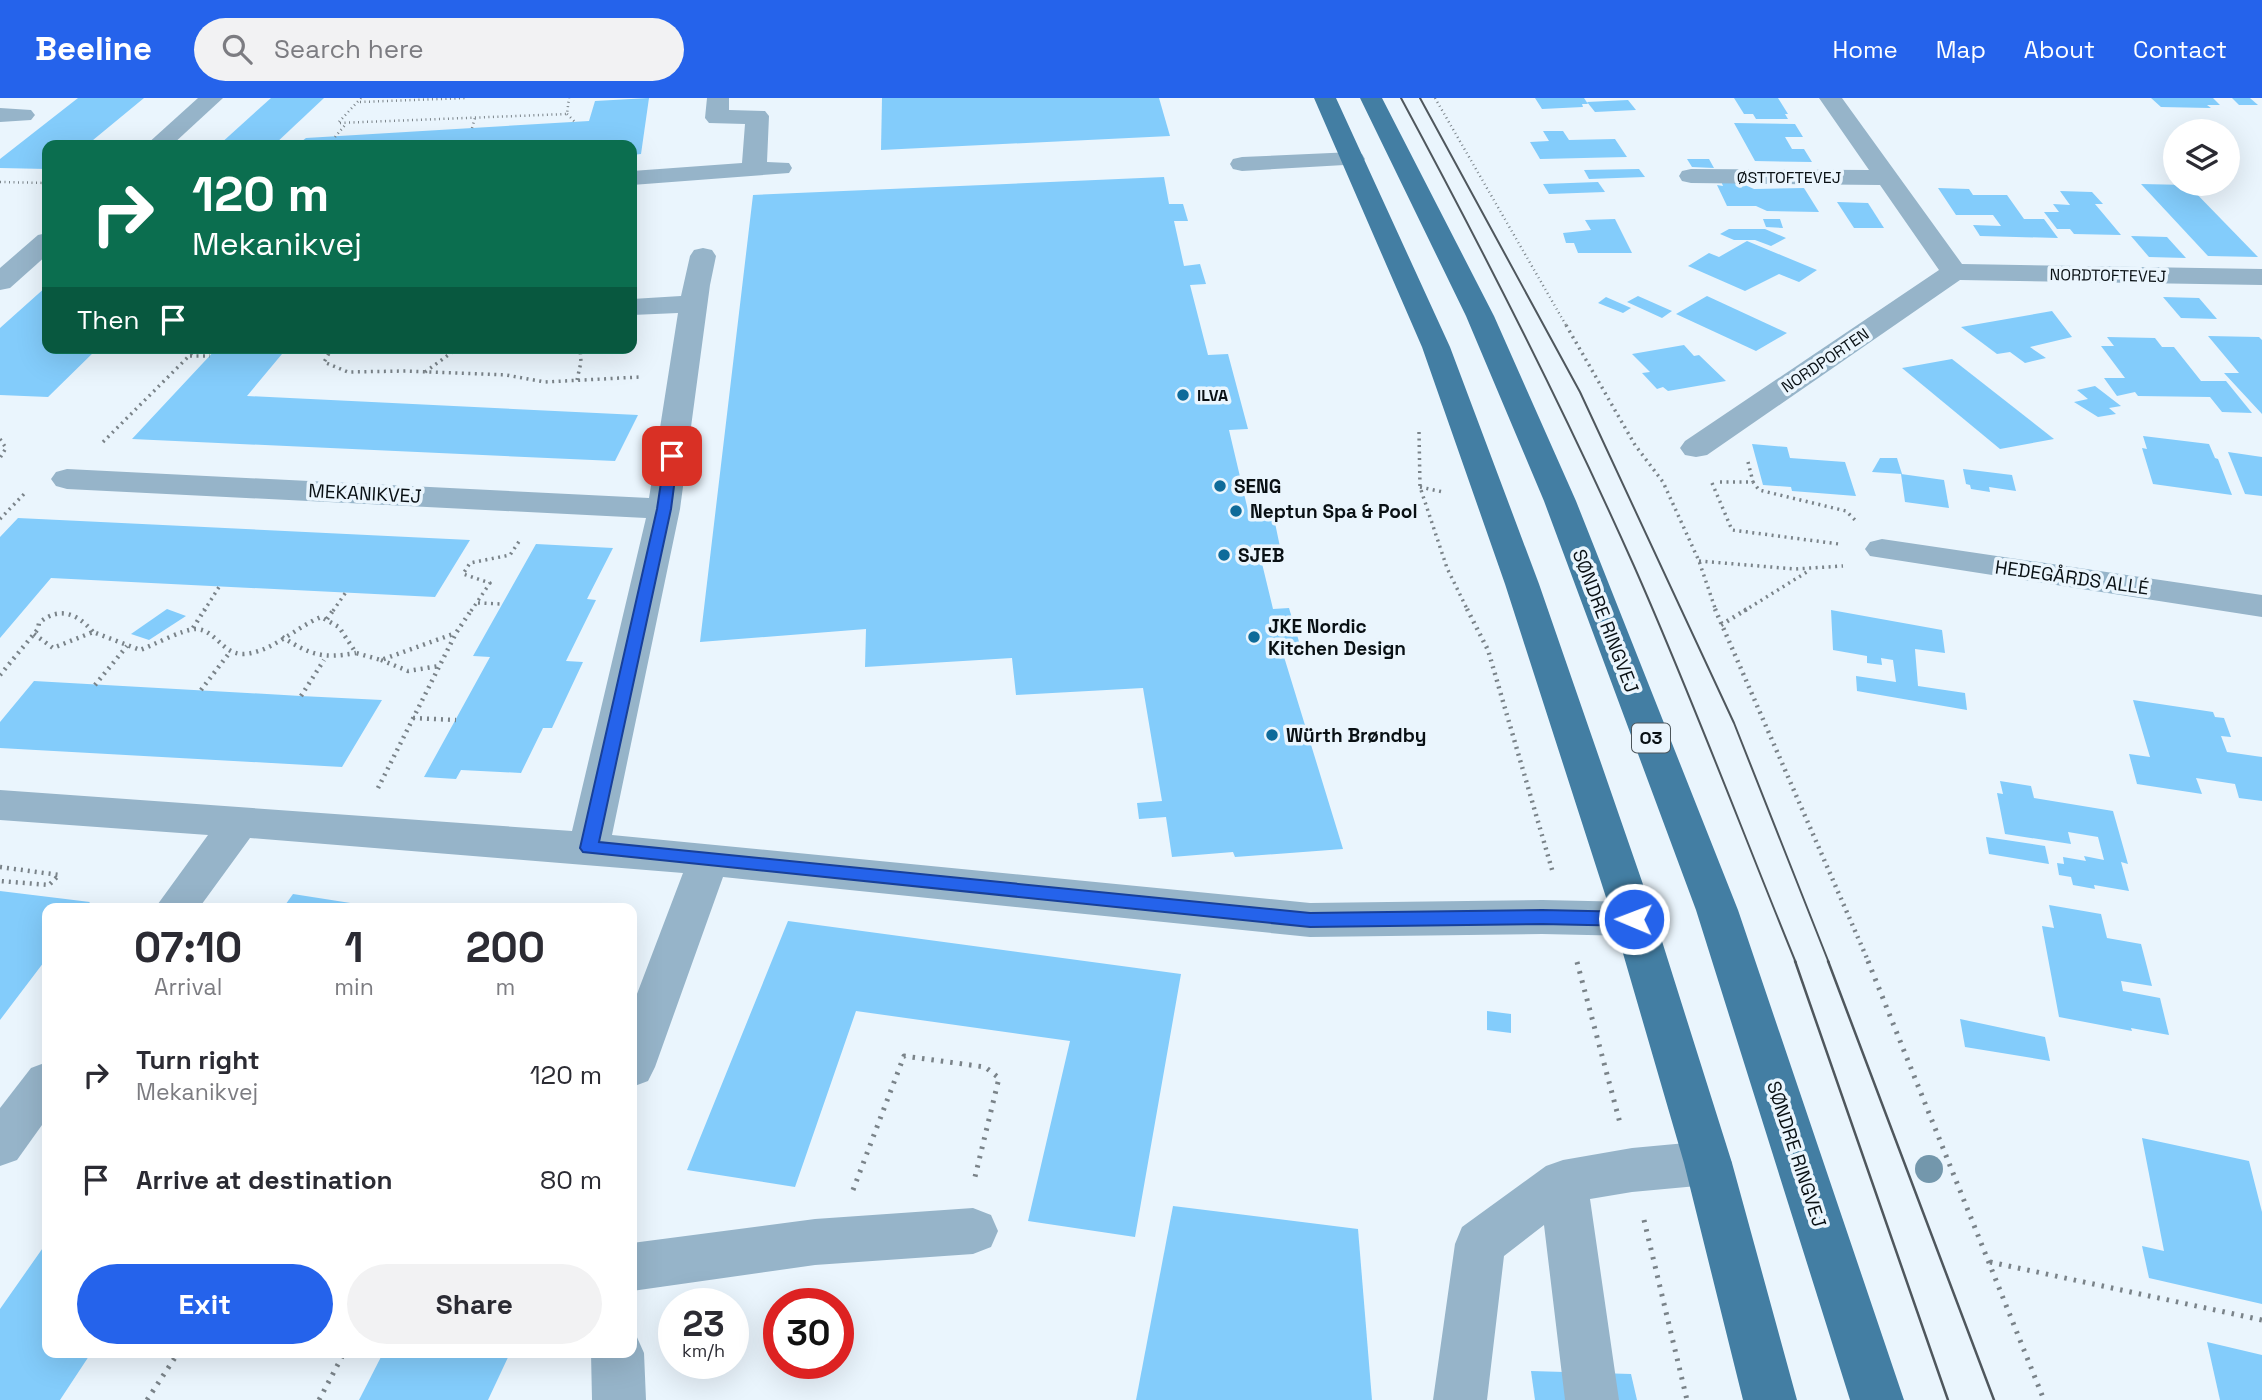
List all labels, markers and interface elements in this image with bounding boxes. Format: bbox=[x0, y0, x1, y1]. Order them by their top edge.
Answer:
search box bbox=[194, 18, 684, 81]
text: Beeline bbox=[35, 28, 152, 70]
icon: search bbox=[218, 30, 256, 68]
text: Search here bbox=[274, 32, 424, 66]
text: Home bbox=[1832, 34, 1898, 65]
text: Map bbox=[1936, 34, 1986, 65]
text: About bbox=[2024, 34, 2095, 65]
text: Contact bbox=[2133, 34, 2227, 65]
map controls bbox=[2163, 119, 2240, 196]
button: layers bbox=[2163, 119, 2240, 196]
text: 120 m bbox=[192, 163, 329, 225]
street label: ØSTTOFTEVEJ bbox=[1737, 167, 1841, 188]
icon: right bbox=[77, 168, 168, 259]
text: Mekanikvej bbox=[192, 224, 362, 264]
street label: NORDTOFTEVEJ bbox=[2049, 264, 2166, 287]
icon: arrive bbox=[154, 301, 192, 339]
text: Then bbox=[77, 303, 140, 337]
street label: NORDPORTEN bbox=[1777, 323, 1873, 397]
place label: ILVA bbox=[1197, 385, 1228, 406]
marker: ILVA bbox=[1175, 387, 1191, 403]
pin bbox=[642, 426, 702, 486]
icon: arrive bbox=[653, 437, 691, 475]
place label: SENG bbox=[1234, 474, 1281, 499]
street label: MEKANIKVEJ bbox=[308, 478, 422, 509]
marker: SENG bbox=[1212, 478, 1228, 494]
place label: Neptun Spa & Pool bbox=[1250, 499, 1417, 524]
marker: Neptun Spa & Pool bbox=[1228, 503, 1244, 519]
place label: SJEB bbox=[1238, 543, 1284, 568]
street label: SØNDRE RINGVEJ bbox=[1567, 546, 1645, 697]
marker: SJEB bbox=[1216, 547, 1232, 563]
street label: HEDEGÅRDS ALLÉ bbox=[1993, 554, 2151, 601]
place label: JKE Nordic Kitchen Design bbox=[1268, 614, 1406, 661]
marker: JKE Nordic Kitchen Design bbox=[1246, 629, 1262, 645]
place label: Würth Brøndby bbox=[1286, 723, 1427, 748]
road number: O3 bbox=[1632, 724, 1670, 752]
marker: Würth Brøndby bbox=[1264, 727, 1280, 743]
position arrow bbox=[1597, 882, 1671, 956]
text: 07:10 bbox=[134, 921, 242, 974]
text: 1 bbox=[344, 921, 363, 974]
text: 200 bbox=[466, 921, 545, 974]
text: Arrival bbox=[154, 972, 222, 1002]
text: min bbox=[334, 972, 374, 1002]
text: m bbox=[495, 972, 515, 1002]
text: Turn right bbox=[136, 1043, 260, 1077]
icon: right bbox=[77, 1056, 115, 1094]
text: 120 m bbox=[530, 1058, 602, 1092]
text: Mekanikvej bbox=[136, 1077, 258, 1107]
street label: SØNDRE RINGVEJ bbox=[1761, 1078, 1832, 1230]
icon: arrive bbox=[77, 1161, 115, 1199]
text: Arrive at destination bbox=[136, 1163, 393, 1197]
text: 80 m bbox=[540, 1163, 602, 1197]
button: Exit bbox=[77, 1264, 333, 1344]
button: Share bbox=[347, 1264, 602, 1344]
speed limit sign: 30 bbox=[763, 1288, 854, 1379]
text: 23 bbox=[682, 1302, 725, 1346]
text: km/h bbox=[682, 1339, 725, 1362]

